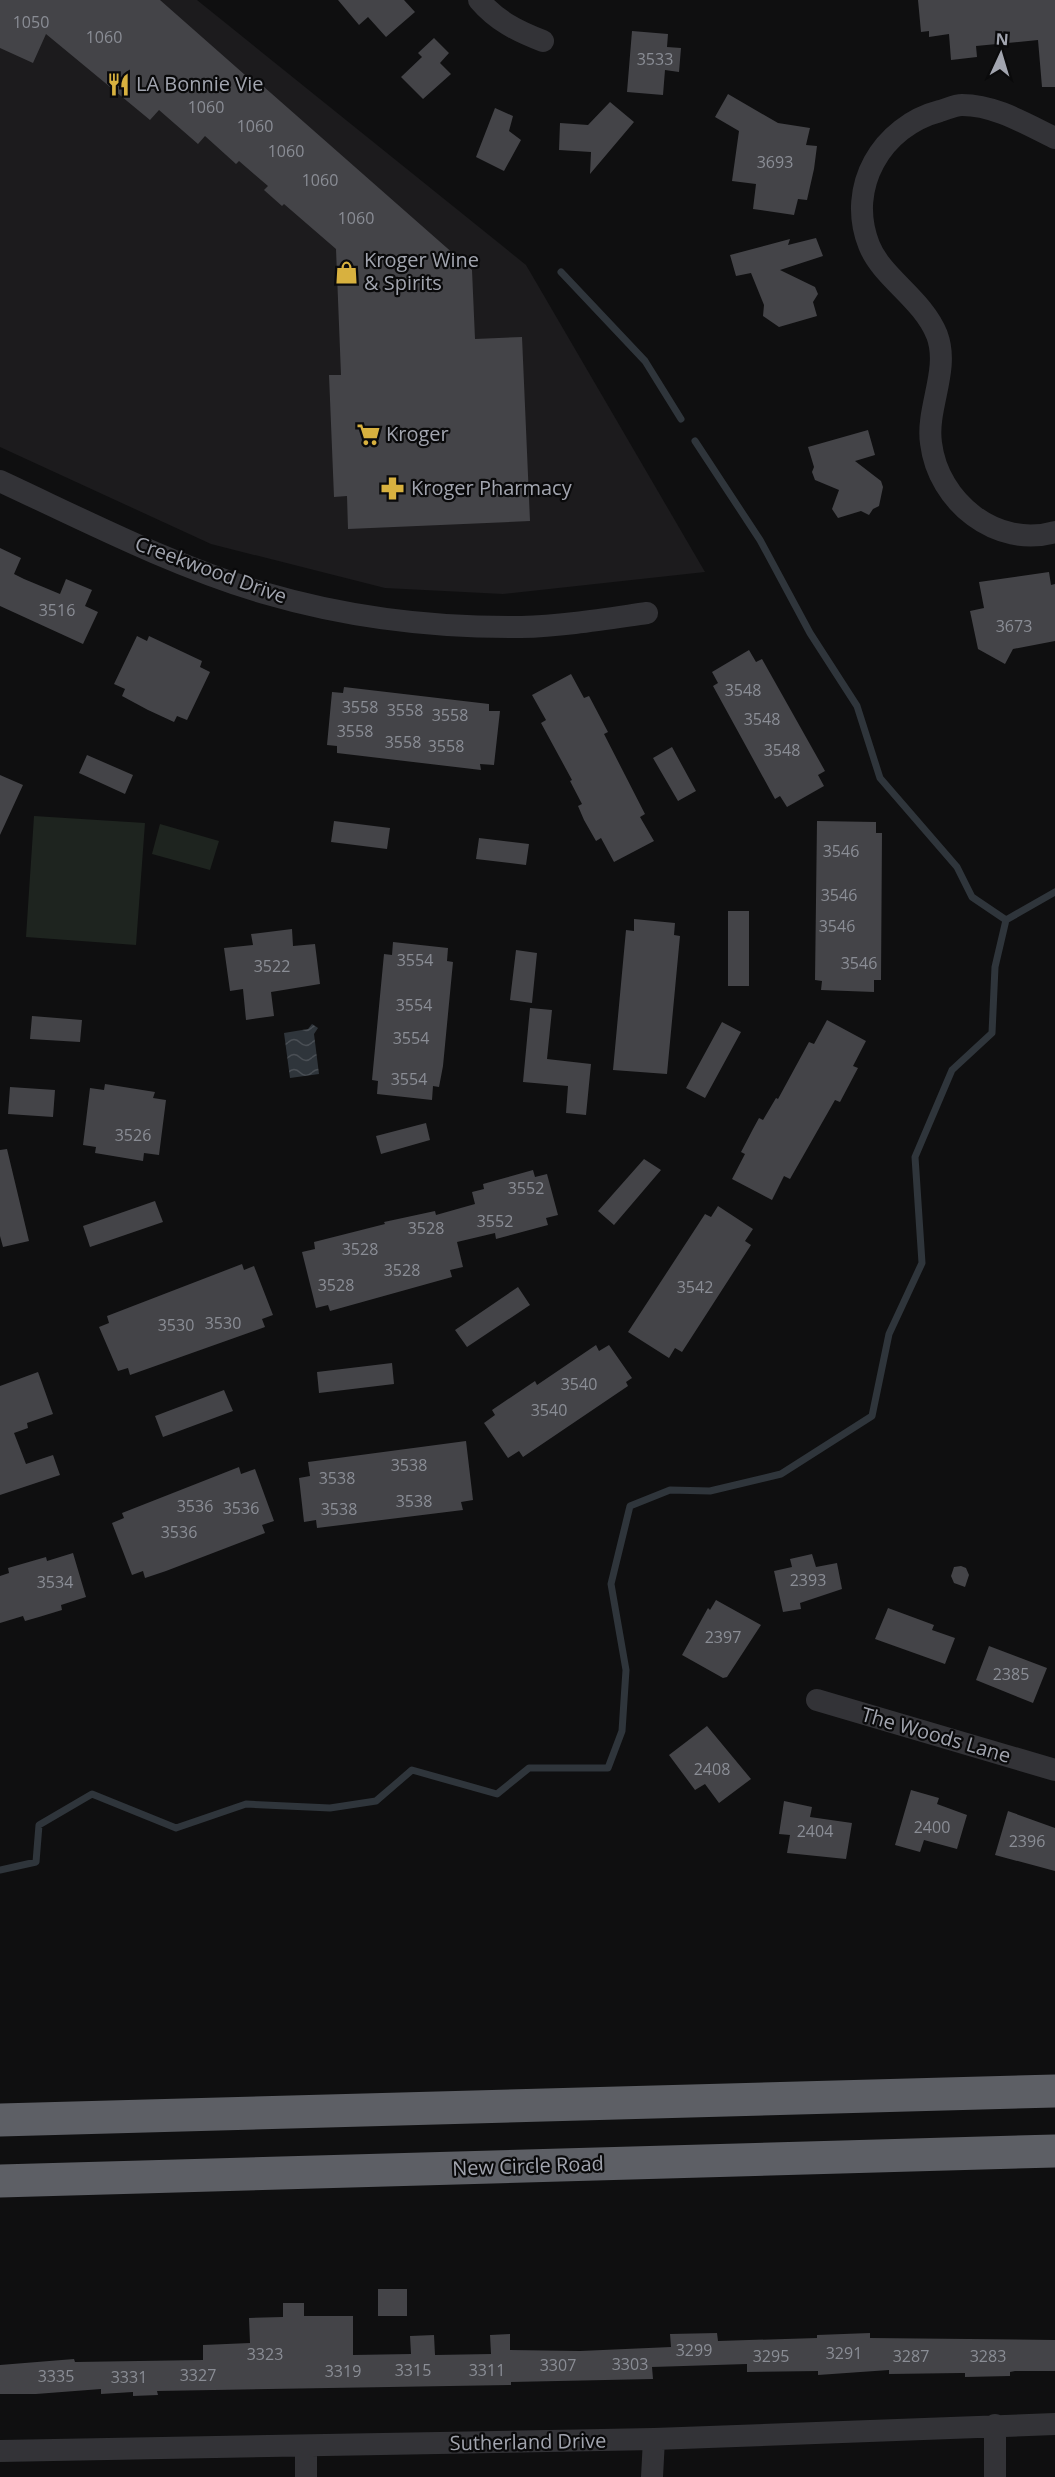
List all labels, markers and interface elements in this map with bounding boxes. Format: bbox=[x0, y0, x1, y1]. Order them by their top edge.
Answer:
house number: 1050 bbox=[13, 11, 49, 33]
north arrow bbox=[971, 24, 1031, 84]
house number: 1060 bbox=[86, 26, 122, 48]
text: N bbox=[995, 28, 1009, 50]
house number: 3533 bbox=[637, 48, 673, 70]
place label: LA Bonnie Vie bbox=[136, 70, 263, 97]
restaurant icon: LA Bonnie Vie bbox=[105, 71, 131, 97]
house number: 1060 bbox=[188, 96, 224, 118]
house number: 1060 bbox=[237, 115, 273, 137]
house number: 1060 bbox=[268, 140, 304, 162]
house number: 3693 bbox=[757, 151, 793, 173]
house number: 1060 bbox=[302, 169, 338, 191]
house number: 1060 bbox=[338, 207, 374, 229]
place label: Kroger Wine & Spirits bbox=[364, 246, 479, 296]
shop icon: Kroger Wine & Spirits bbox=[333, 259, 359, 285]
place label: Kroger bbox=[386, 420, 449, 447]
supermarket icon: Kroger bbox=[355, 421, 381, 447]
place label: Kroger Pharmacy bbox=[411, 474, 573, 501]
pharmacy icon: Kroger Pharmacy bbox=[380, 475, 406, 501]
street label: Creekwood Drive bbox=[132, 530, 291, 610]
house number: 3516 bbox=[39, 599, 75, 621]
house number: 3673 bbox=[996, 615, 1032, 637]
house number: 3548 bbox=[725, 679, 761, 701]
house number: 3558 bbox=[342, 696, 378, 718]
house number: 3558 bbox=[387, 699, 423, 721]
house number: 3558 bbox=[432, 704, 468, 726]
house number: 3548 bbox=[744, 708, 780, 730]
house number: 3558 bbox=[337, 720, 373, 742]
house number: 3558 bbox=[385, 731, 421, 753]
house number: 3558 bbox=[428, 735, 464, 757]
house number: 3548 bbox=[764, 739, 800, 761]
house number: 3546 bbox=[823, 840, 859, 862]
house number: 3546 bbox=[821, 884, 857, 906]
house number: 3546 bbox=[819, 915, 855, 937]
house number: 3554 bbox=[397, 949, 433, 971]
house number: 3546 bbox=[841, 952, 877, 974]
house number: 3522 bbox=[254, 955, 290, 977]
house number: 3554 bbox=[396, 994, 432, 1016]
house number: 3554 bbox=[393, 1027, 429, 1049]
house number: 3554 bbox=[391, 1068, 427, 1090]
house number: 3526 bbox=[115, 1124, 151, 1146]
house number: 3552 bbox=[508, 1177, 544, 1199]
house number: 3552 bbox=[477, 1210, 513, 1232]
house number: 3528 bbox=[408, 1217, 444, 1239]
house number: 3528 bbox=[342, 1238, 378, 1260]
house number: 3528 bbox=[384, 1259, 420, 1281]
house number: 3528 bbox=[318, 1274, 354, 1296]
house number: 3542 bbox=[677, 1276, 713, 1298]
house number: 3530 bbox=[205, 1312, 241, 1334]
house number: 3530 bbox=[158, 1314, 194, 1336]
house number: 3540 bbox=[561, 1373, 597, 1395]
house number: 3540 bbox=[531, 1399, 567, 1421]
house number: 3538 bbox=[391, 1454, 427, 1476]
house number: 3538 bbox=[319, 1467, 355, 1489]
house number: 3538 bbox=[396, 1490, 432, 1512]
house number: 3536 bbox=[177, 1495, 213, 1517]
house number: 3536 bbox=[223, 1497, 259, 1519]
house number: 3538 bbox=[321, 1498, 357, 1520]
house number: 3536 bbox=[161, 1521, 197, 1543]
house number: 2393 bbox=[790, 1569, 826, 1591]
house number: 3534 bbox=[37, 1571, 73, 1593]
house number: 2397 bbox=[705, 1626, 741, 1648]
house number: 2385 bbox=[993, 1663, 1029, 1685]
street label: The Woods Lane bbox=[858, 1700, 1014, 1769]
house number: 2408 bbox=[694, 1758, 730, 1780]
house number: 2400 bbox=[914, 1816, 950, 1838]
house number: 2404 bbox=[797, 1820, 833, 1842]
house number: 2396 bbox=[1009, 1830, 1045, 1852]
street label: New Circle Road bbox=[452, 2149, 604, 2182]
house number: 3299 bbox=[676, 2339, 712, 2361]
house number: 3291 bbox=[826, 2342, 862, 2364]
house number: 3323 bbox=[247, 2343, 283, 2365]
house number: 3295 bbox=[753, 2345, 789, 2367]
house number: 3287 bbox=[893, 2345, 929, 2367]
house number: 3283 bbox=[970, 2345, 1006, 2367]
house number: 3303 bbox=[612, 2353, 648, 2375]
house number: 3307 bbox=[540, 2354, 576, 2376]
house number: 3315 bbox=[395, 2359, 431, 2381]
house number: 3311 bbox=[469, 2359, 505, 2381]
house number: 3319 bbox=[325, 2360, 361, 2382]
house number: 3327 bbox=[180, 2364, 216, 2386]
house number: 3335 bbox=[38, 2365, 74, 2387]
house number: 3331 bbox=[111, 2366, 147, 2388]
street label: Sutherland Drive bbox=[449, 2427, 607, 2456]

